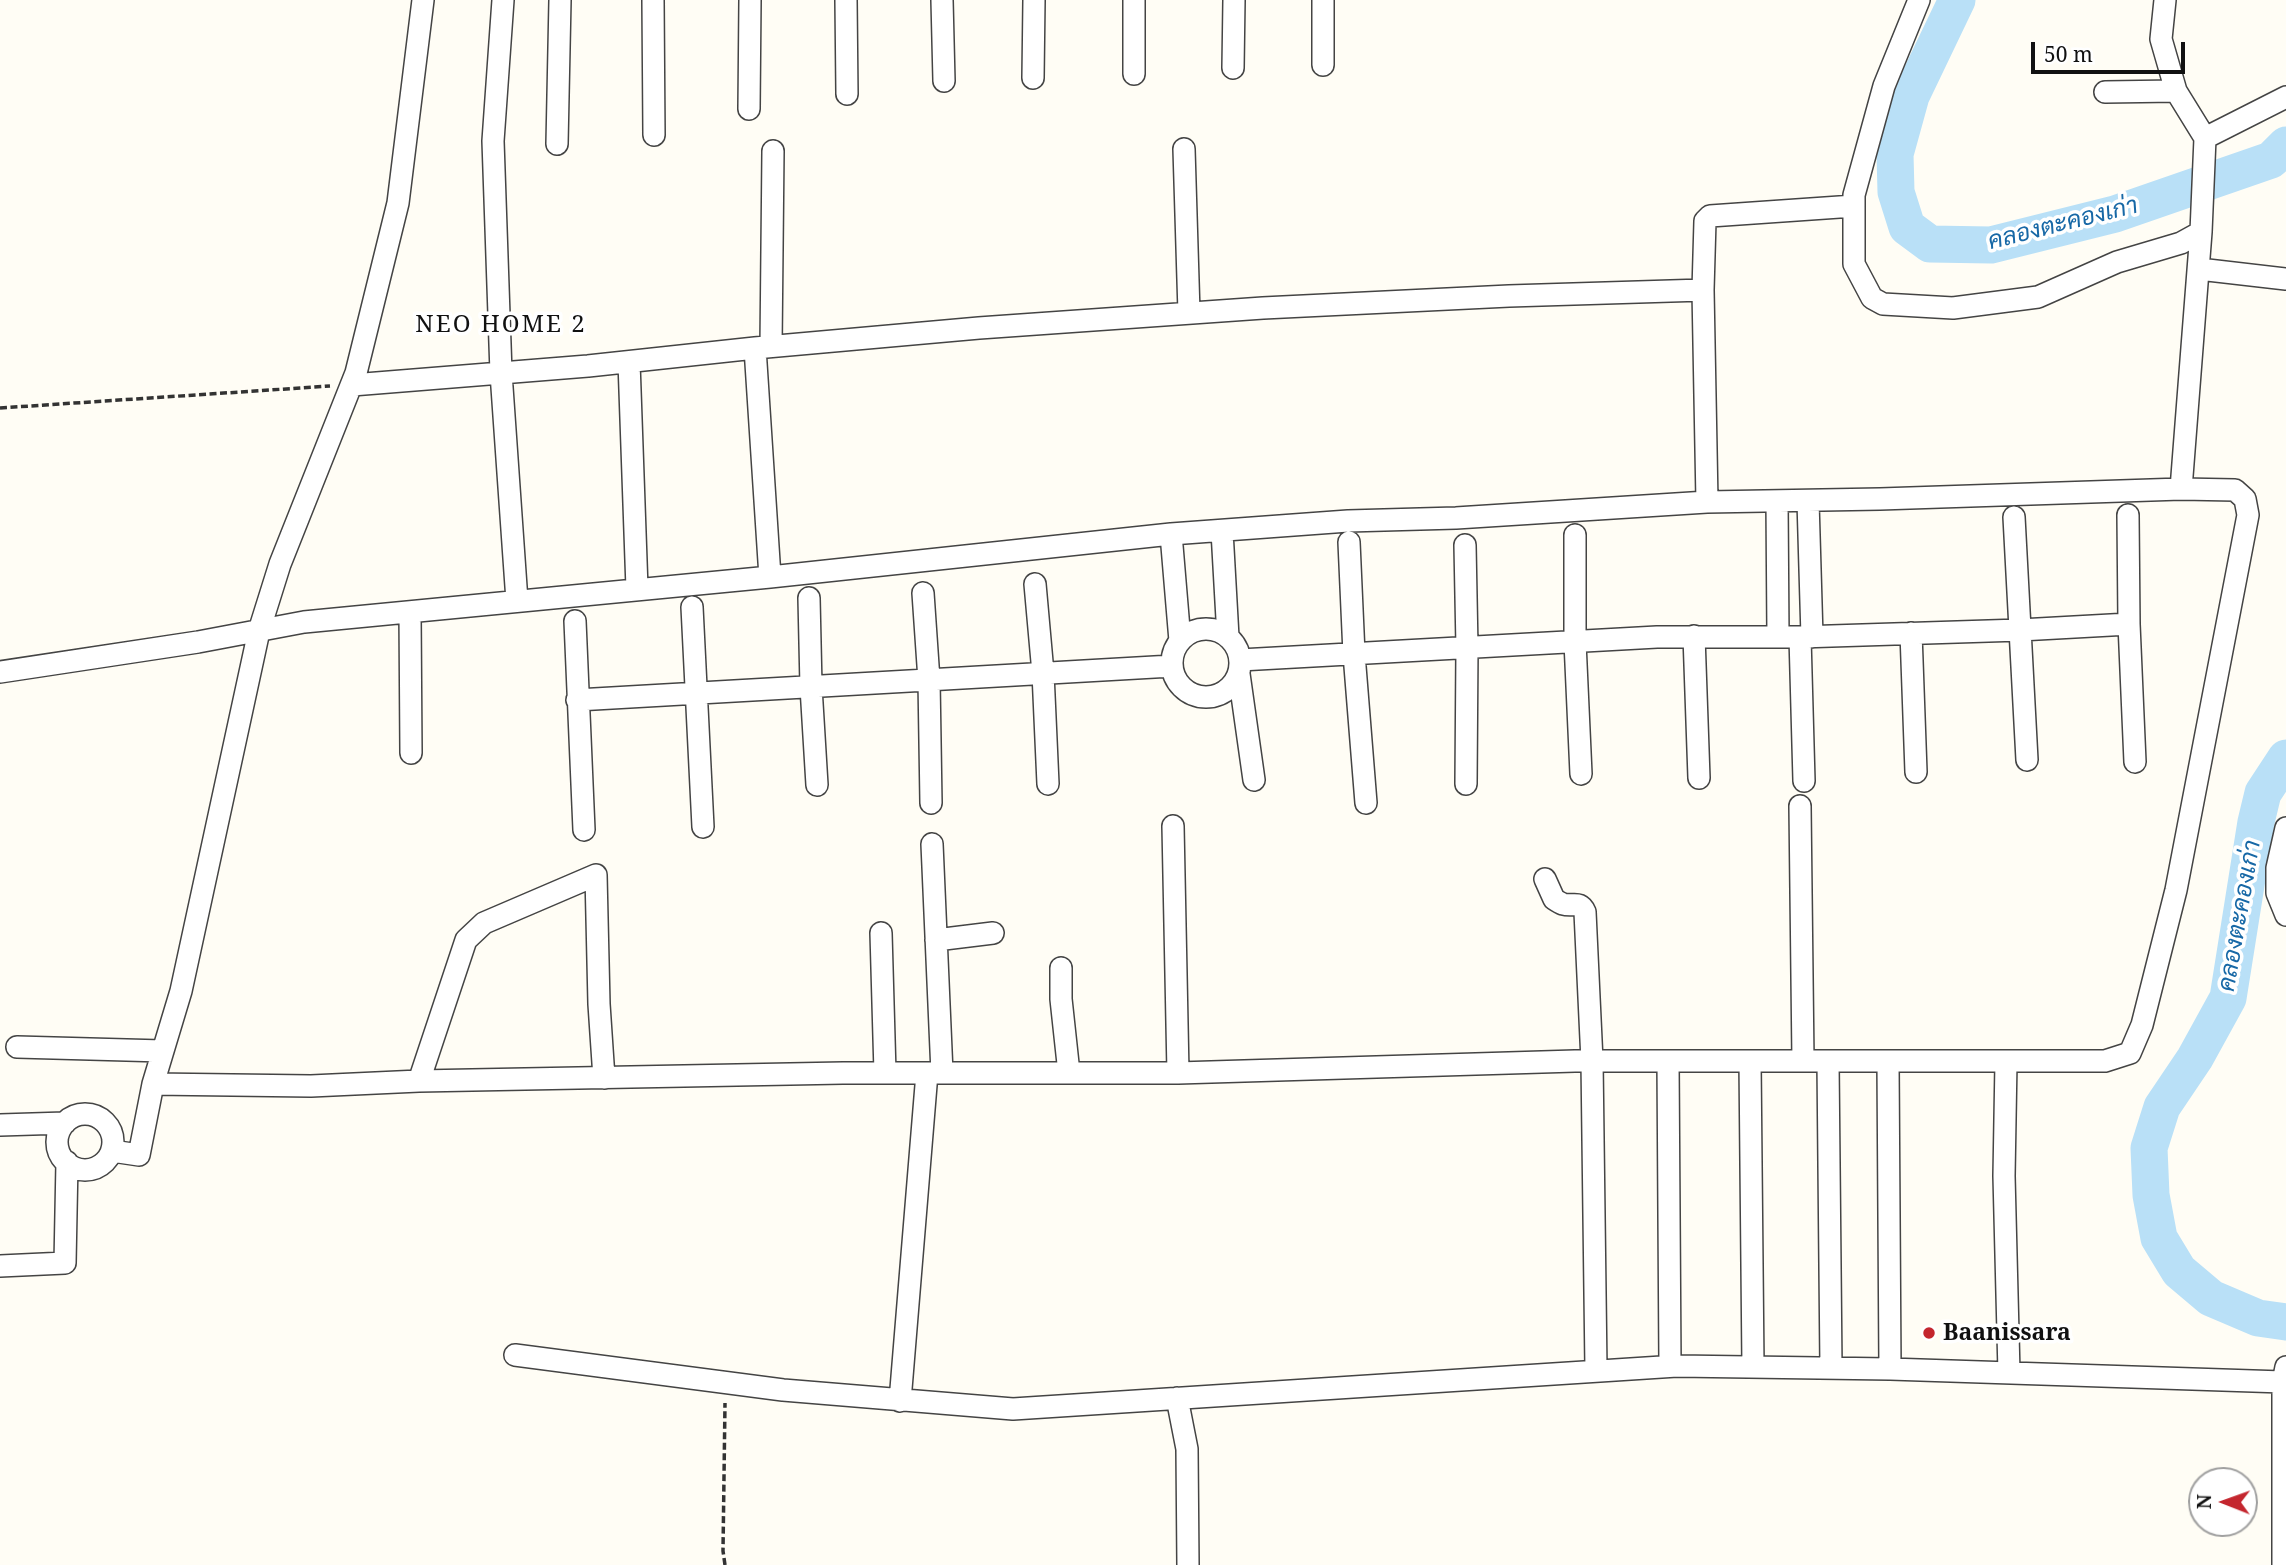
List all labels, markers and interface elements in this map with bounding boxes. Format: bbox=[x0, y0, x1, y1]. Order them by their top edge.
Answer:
scale bar bbox=[2034, 28, 2188, 72]
text: 50 m bbox=[2044, 40, 2093, 68]
water label: คลองตะคองเก่า bbox=[1985, 192, 2141, 256]
district label: NEO HOME 2 bbox=[417, 311, 585, 339]
water label: คลองตะคองเก่า bbox=[2213, 838, 2267, 994]
place label: Baanissara bbox=[1943, 1319, 2071, 1347]
marker: Baanissara bbox=[1921, 1325, 1937, 1341]
north arrow bbox=[2188, 1467, 2258, 1537]
text: N bbox=[2191, 1494, 2217, 1509]

